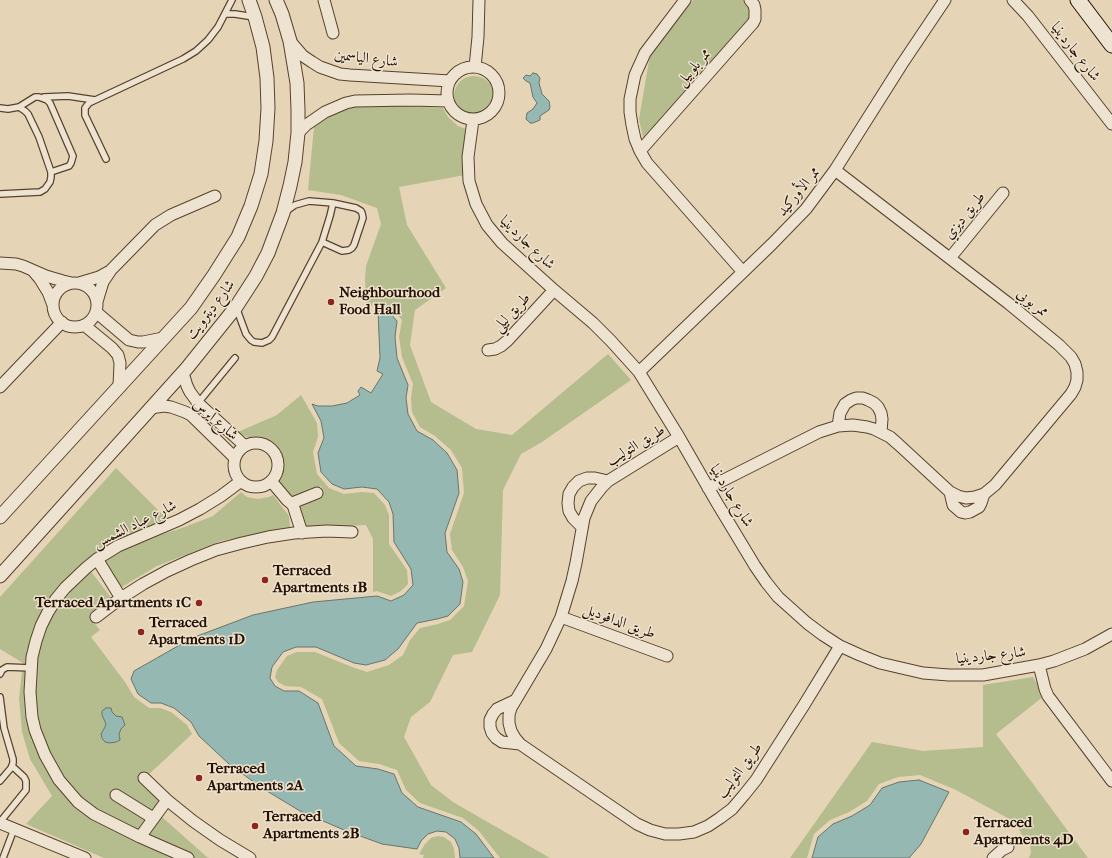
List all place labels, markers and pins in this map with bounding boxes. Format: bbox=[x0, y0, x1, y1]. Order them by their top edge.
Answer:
place label: Neighbourhood Food Hall bbox=[339, 284, 440, 319]
marker: Neighbourhood Food Hall bbox=[326, 297, 336, 307]
place label: Terraced Apartments 1B bbox=[273, 562, 367, 597]
marker: Terraced Apartments 1B bbox=[260, 575, 270, 585]
place label: Terraced Apartments 1C bbox=[35, 594, 191, 612]
marker: Terraced Apartments 1C bbox=[194, 598, 204, 608]
place label: Terraced Apartments 1D bbox=[149, 614, 245, 649]
marker: Terraced Apartments 1D bbox=[136, 627, 146, 637]
place label: Terraced Apartments 2A bbox=[207, 760, 304, 795]
marker: Terraced Apartments 2A bbox=[194, 773, 204, 783]
place label: Terraced Apartments 2B bbox=[263, 808, 360, 843]
place label: Terraced Apartments 4D bbox=[974, 814, 1073, 849]
marker: Terraced Apartments 2B bbox=[250, 821, 260, 831]
marker: Terraced Apartments 4D bbox=[961, 827, 971, 837]

